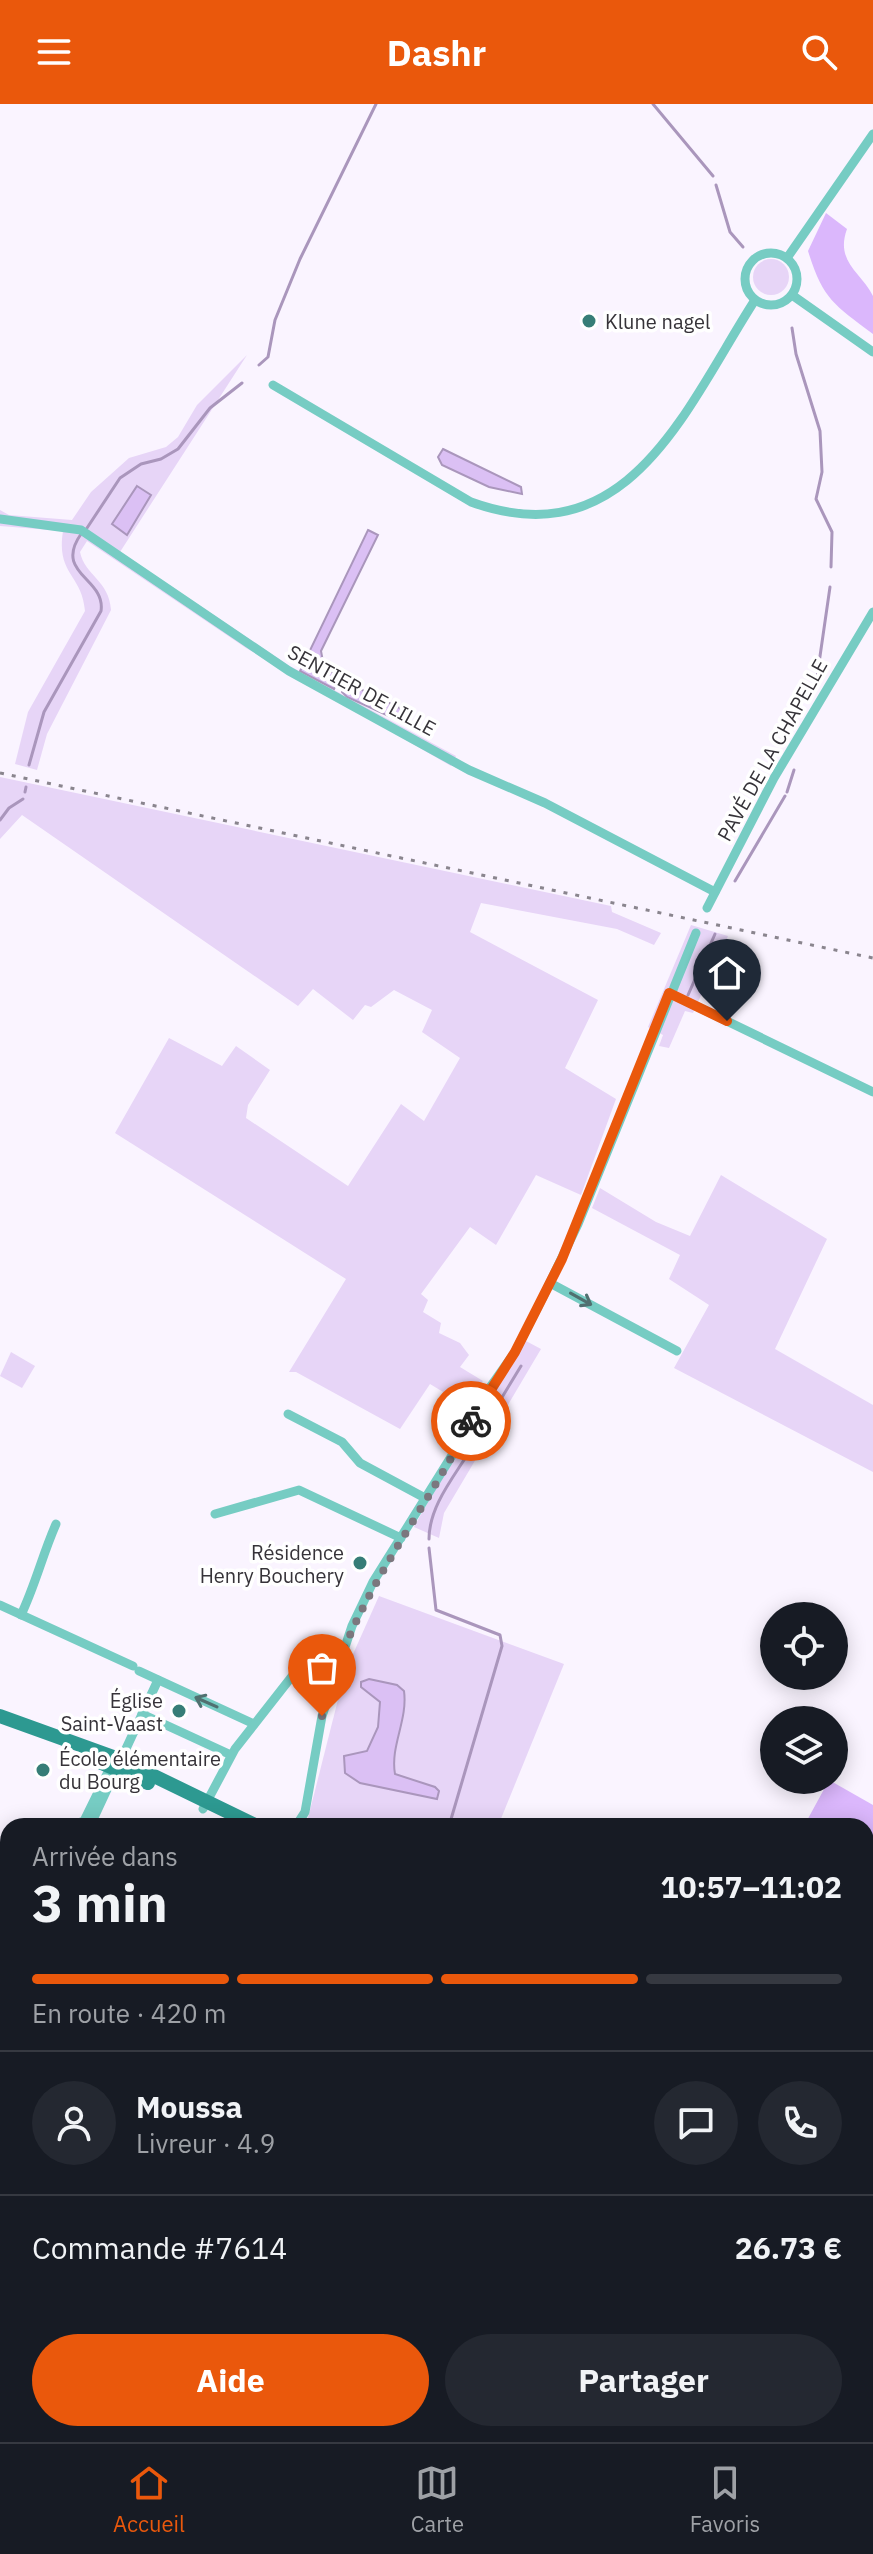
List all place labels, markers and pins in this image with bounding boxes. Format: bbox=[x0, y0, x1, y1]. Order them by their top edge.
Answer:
place label: Klune nagel bbox=[605, 308, 710, 335]
marker: Klune nagel bbox=[580, 312, 598, 330]
pin bbox=[693, 939, 761, 1021]
place label: Résidence Henry Bouchery bbox=[200, 1539, 344, 1589]
marker: Résidence Henry Bouchery bbox=[351, 1554, 369, 1572]
pin bbox=[288, 1634, 356, 1716]
place label: Église Saint-Vaast bbox=[61, 1687, 163, 1737]
marker: Église Saint-Vaast bbox=[170, 1702, 188, 1720]
place label: École élémentaire du Bourg bbox=[59, 1745, 221, 1795]
marker: École élémentaire du Bourg bbox=[34, 1761, 52, 1779]

